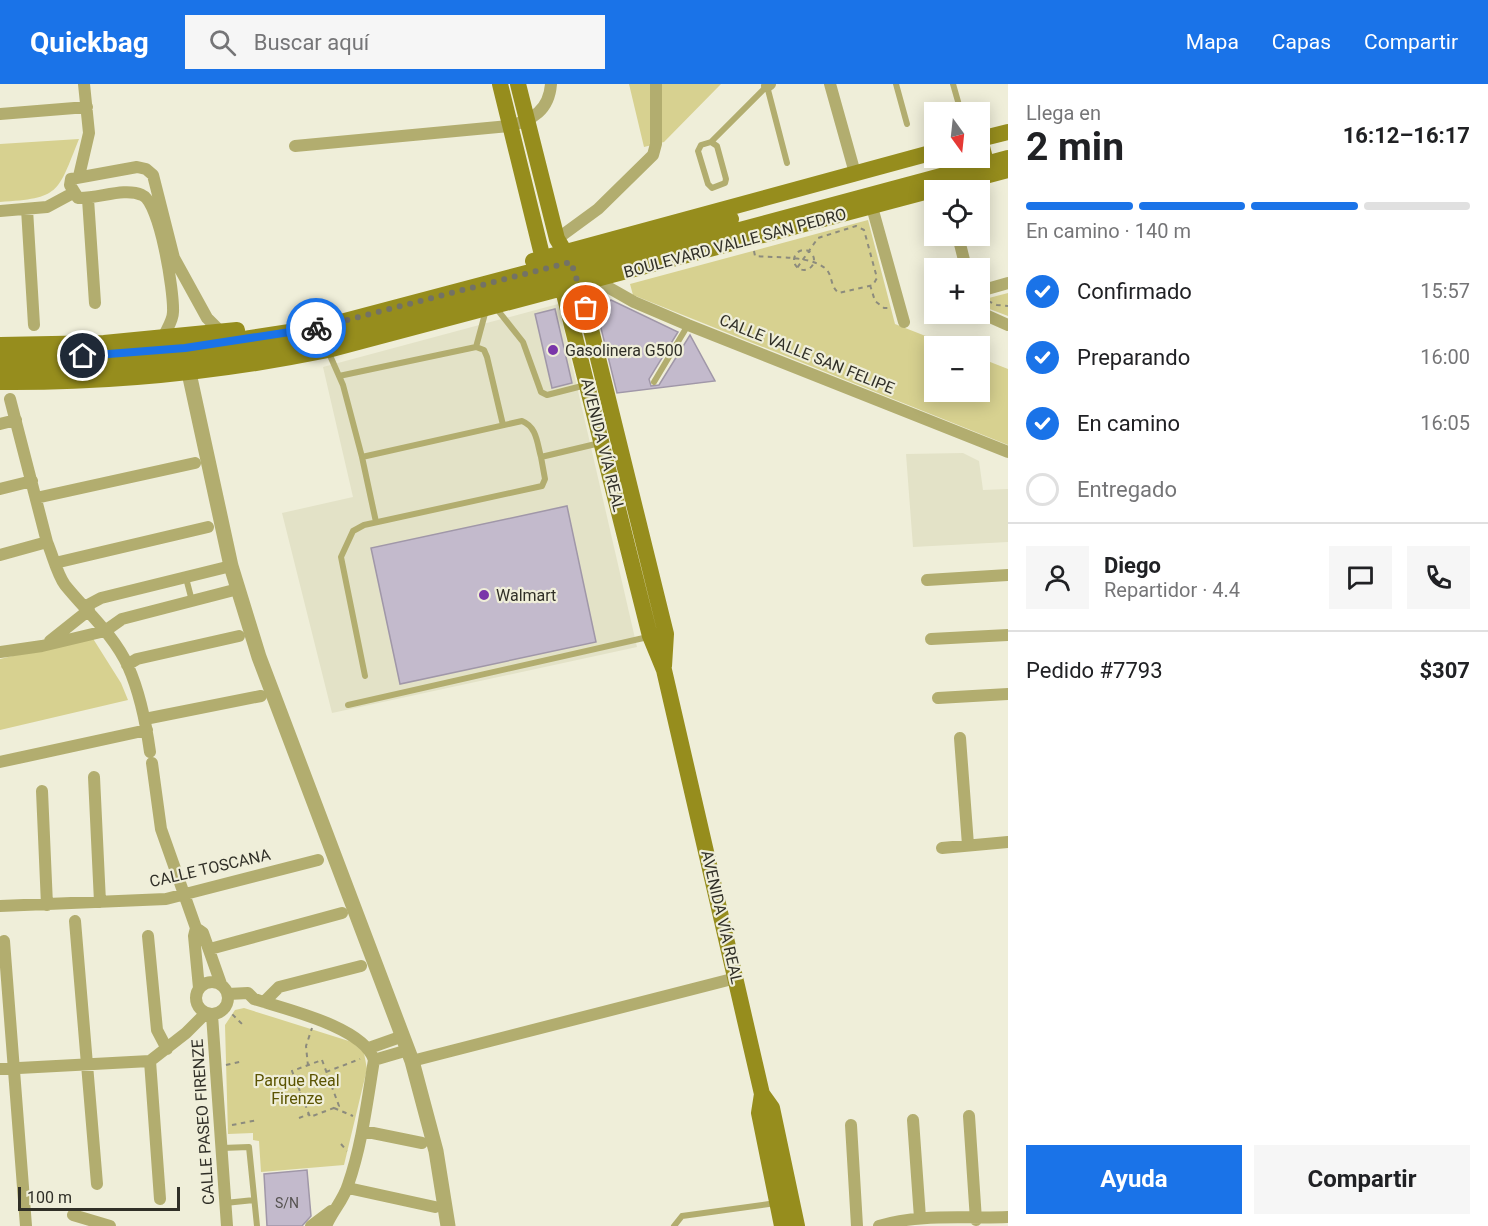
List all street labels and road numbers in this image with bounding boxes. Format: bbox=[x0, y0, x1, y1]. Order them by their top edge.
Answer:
street label: BOULEVARD VALLE SAN PEDRO bbox=[622, 204, 848, 282]
street label: CALLE VALLE SAN FELIPE bbox=[717, 310, 897, 398]
street label: AVENIDA VÍA REAL bbox=[577, 376, 629, 514]
street label: CALLE TOSCANA bbox=[148, 845, 273, 891]
street label: AVENIDA VÍA REAL bbox=[697, 848, 747, 986]
street label: CALLE PASEO FIRENZE bbox=[188, 1038, 218, 1206]

